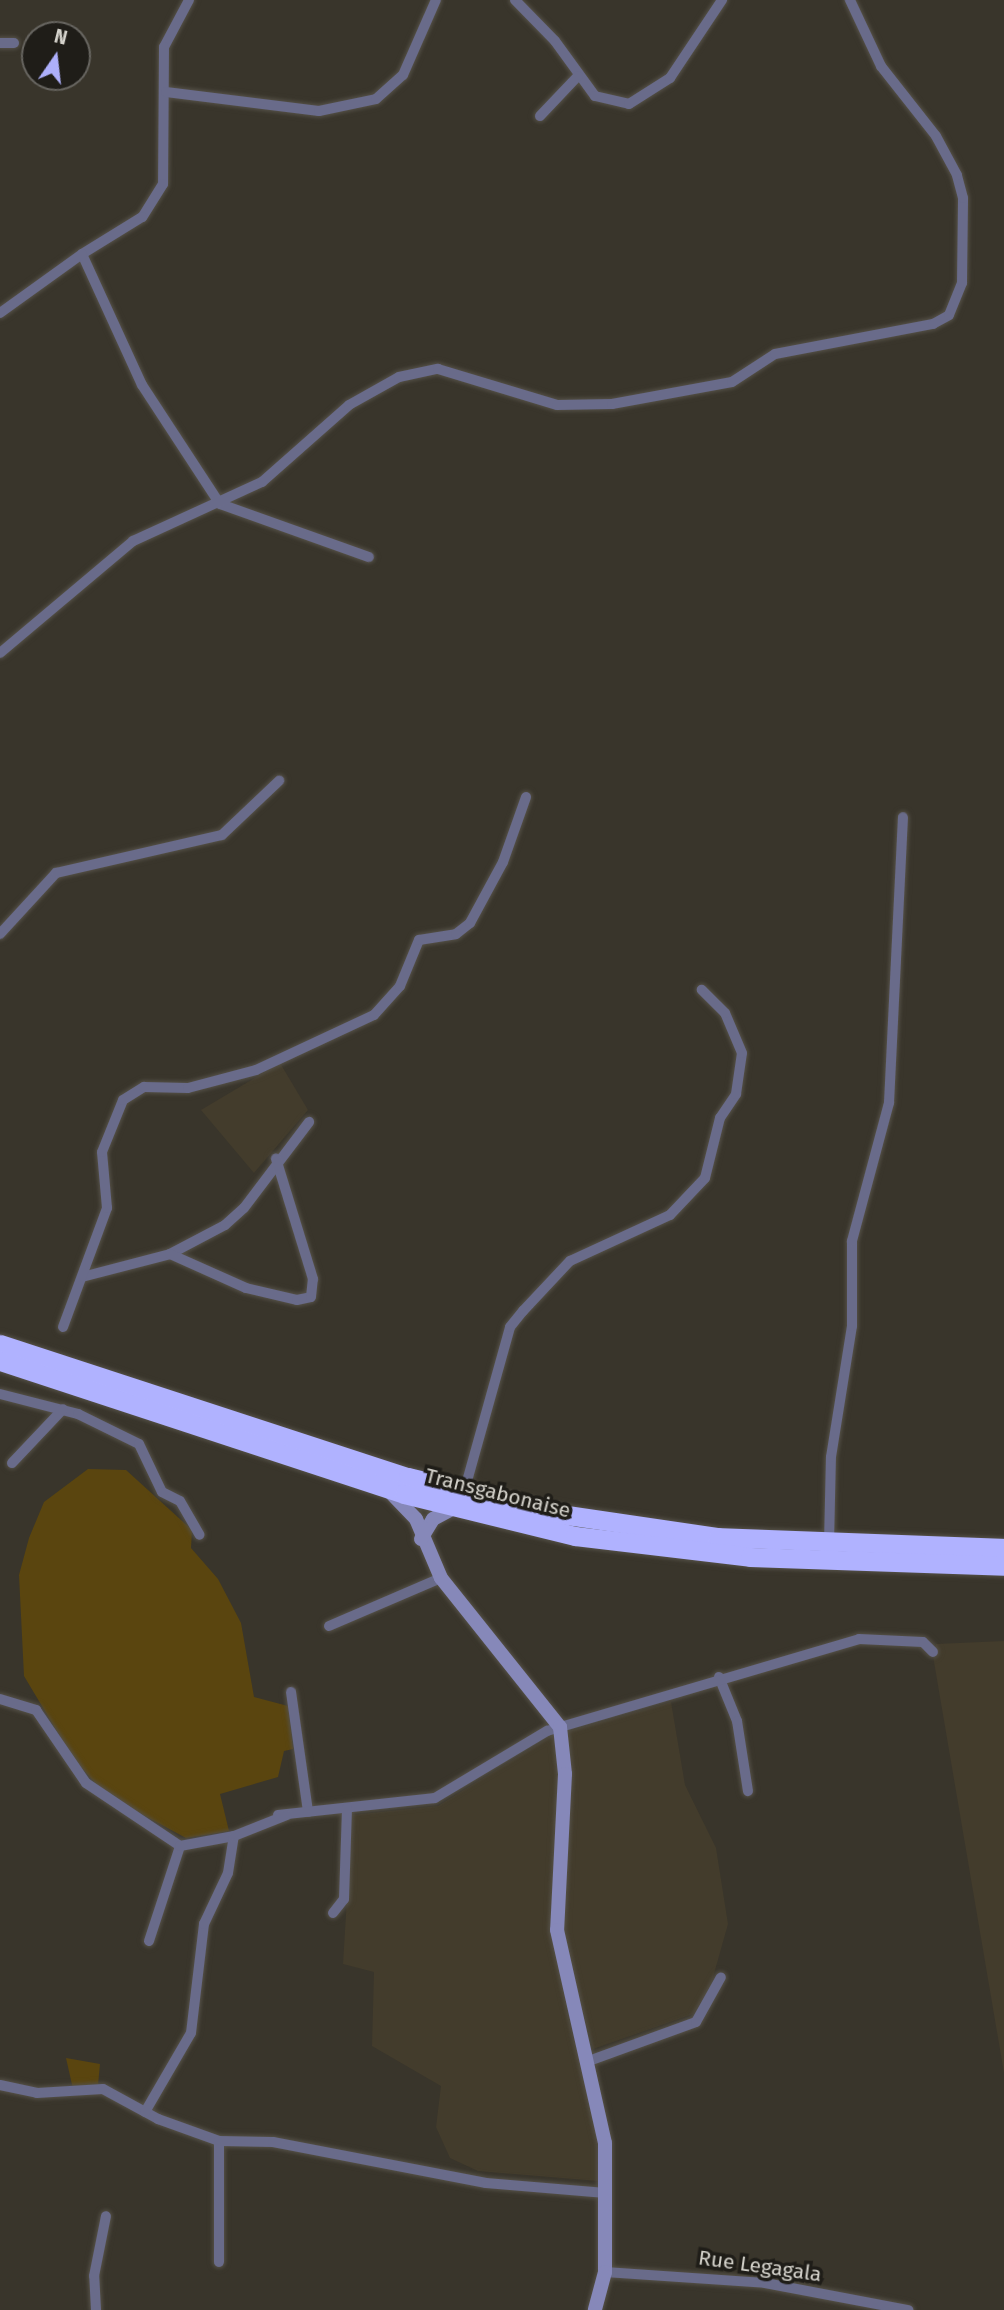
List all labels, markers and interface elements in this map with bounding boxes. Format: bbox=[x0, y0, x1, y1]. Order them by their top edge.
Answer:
north arrow bbox=[21, 21, 91, 91]
text: N bbox=[52, 24, 70, 50]
street label: Transgabonaise bbox=[423, 1463, 573, 1523]
street label: Rue Legagala bbox=[697, 2245, 823, 2287]

